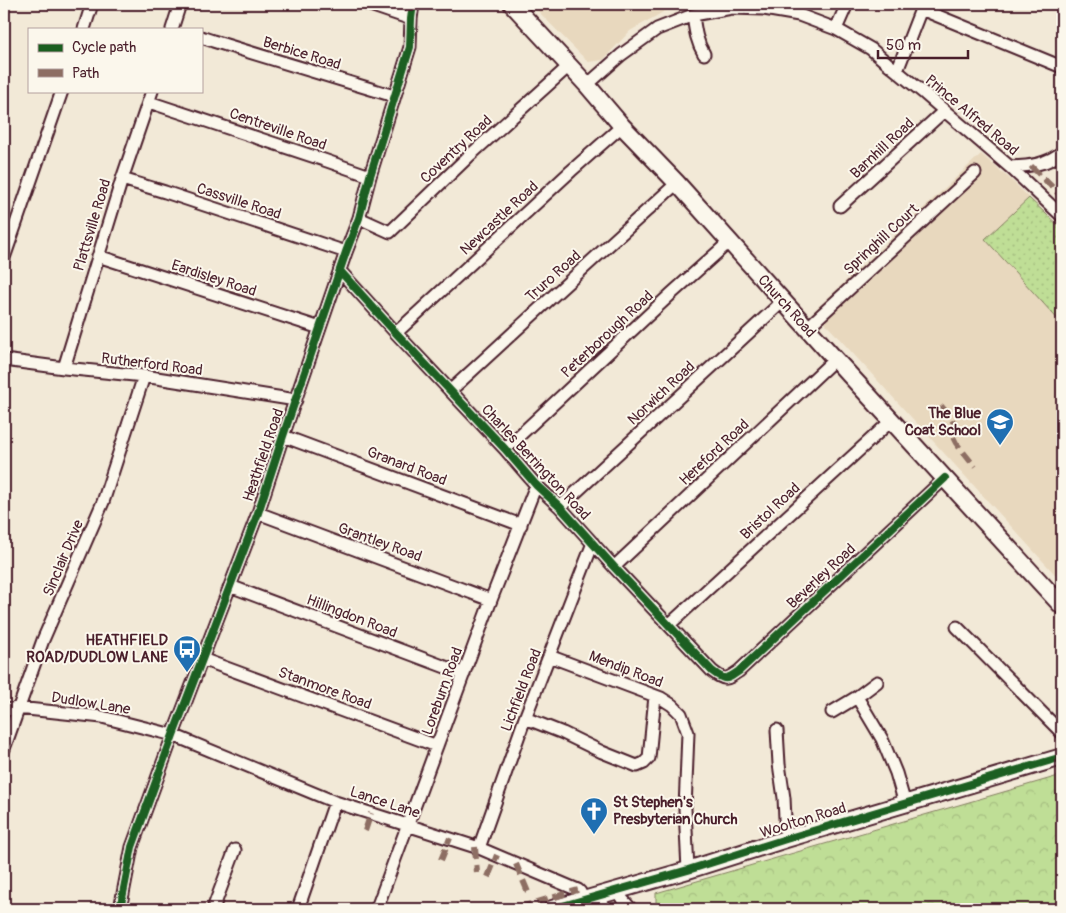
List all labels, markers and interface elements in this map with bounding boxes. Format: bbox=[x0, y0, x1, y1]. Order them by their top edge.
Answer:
legend bbox=[28, 28, 202, 92]
scale bar bbox=[878, 28, 968, 60]
street label: Berbice Road bbox=[261, 33, 343, 74]
text: 50 m bbox=[886, 36, 921, 55]
text: Cycle path bbox=[72, 38, 136, 57]
text: Path bbox=[72, 64, 99, 83]
street label: Prince Alfred Road bbox=[921, 71, 1022, 160]
street label: Centreville Road bbox=[227, 104, 329, 155]
street label: Coventry Road bbox=[416, 111, 496, 188]
street label: Barnhill Road bbox=[846, 114, 918, 183]
street label: Plattsville Road bbox=[69, 177, 116, 274]
street label: Newcastle Road bbox=[456, 177, 542, 260]
street label: Cassville Road bbox=[194, 179, 284, 224]
street label: Springhill Court bbox=[840, 199, 924, 279]
street label: Truro Road bbox=[522, 246, 585, 306]
street label: Eardisley Road bbox=[169, 256, 259, 301]
street label: Church Road bbox=[753, 271, 820, 342]
street label: Peterborough Road bbox=[557, 287, 658, 382]
street label: Rutherford Road bbox=[100, 349, 204, 380]
street label: Norwich Road bbox=[624, 357, 699, 429]
street label: Charles Berrington Road bbox=[477, 400, 594, 524]
place label: The Blue Coat School bbox=[905, 404, 982, 440]
street label: Heathfield Road bbox=[239, 406, 288, 504]
school or university icon: The Blue Coat School bbox=[985, 407, 1015, 446]
street label: Hereford Road bbox=[675, 415, 753, 490]
street label: Granard Road bbox=[364, 443, 449, 490]
street label: Bristol Road bbox=[736, 479, 804, 544]
street label: Sinclair Drive bbox=[39, 517, 88, 599]
street label: Grantley Road bbox=[335, 519, 424, 566]
street label: Beverley Road bbox=[783, 540, 860, 613]
street label: Hillingdon Road bbox=[304, 590, 400, 642]
place label: HEATHFIELD ROAD/DUDLOW LANE bbox=[26, 631, 169, 667]
bus stop icon: HEATHFIELD ROAD/DUDLOW LANE bbox=[172, 634, 202, 673]
street label: Loreburn Road bbox=[418, 645, 467, 738]
street label: Lichfield Road bbox=[497, 646, 546, 734]
street label: Mendip Road bbox=[586, 647, 666, 692]
street label: Stanmore Road bbox=[276, 663, 374, 714]
street label: Dudlow Lane bbox=[50, 688, 132, 719]
street label: Lance Lane bbox=[347, 782, 423, 823]
place label: St Stephen's Presbyterian Church bbox=[613, 793, 738, 829]
church icon: St Stephen's Presbyterian Church bbox=[579, 796, 609, 835]
street label: Woolton Road bbox=[758, 798, 849, 843]

